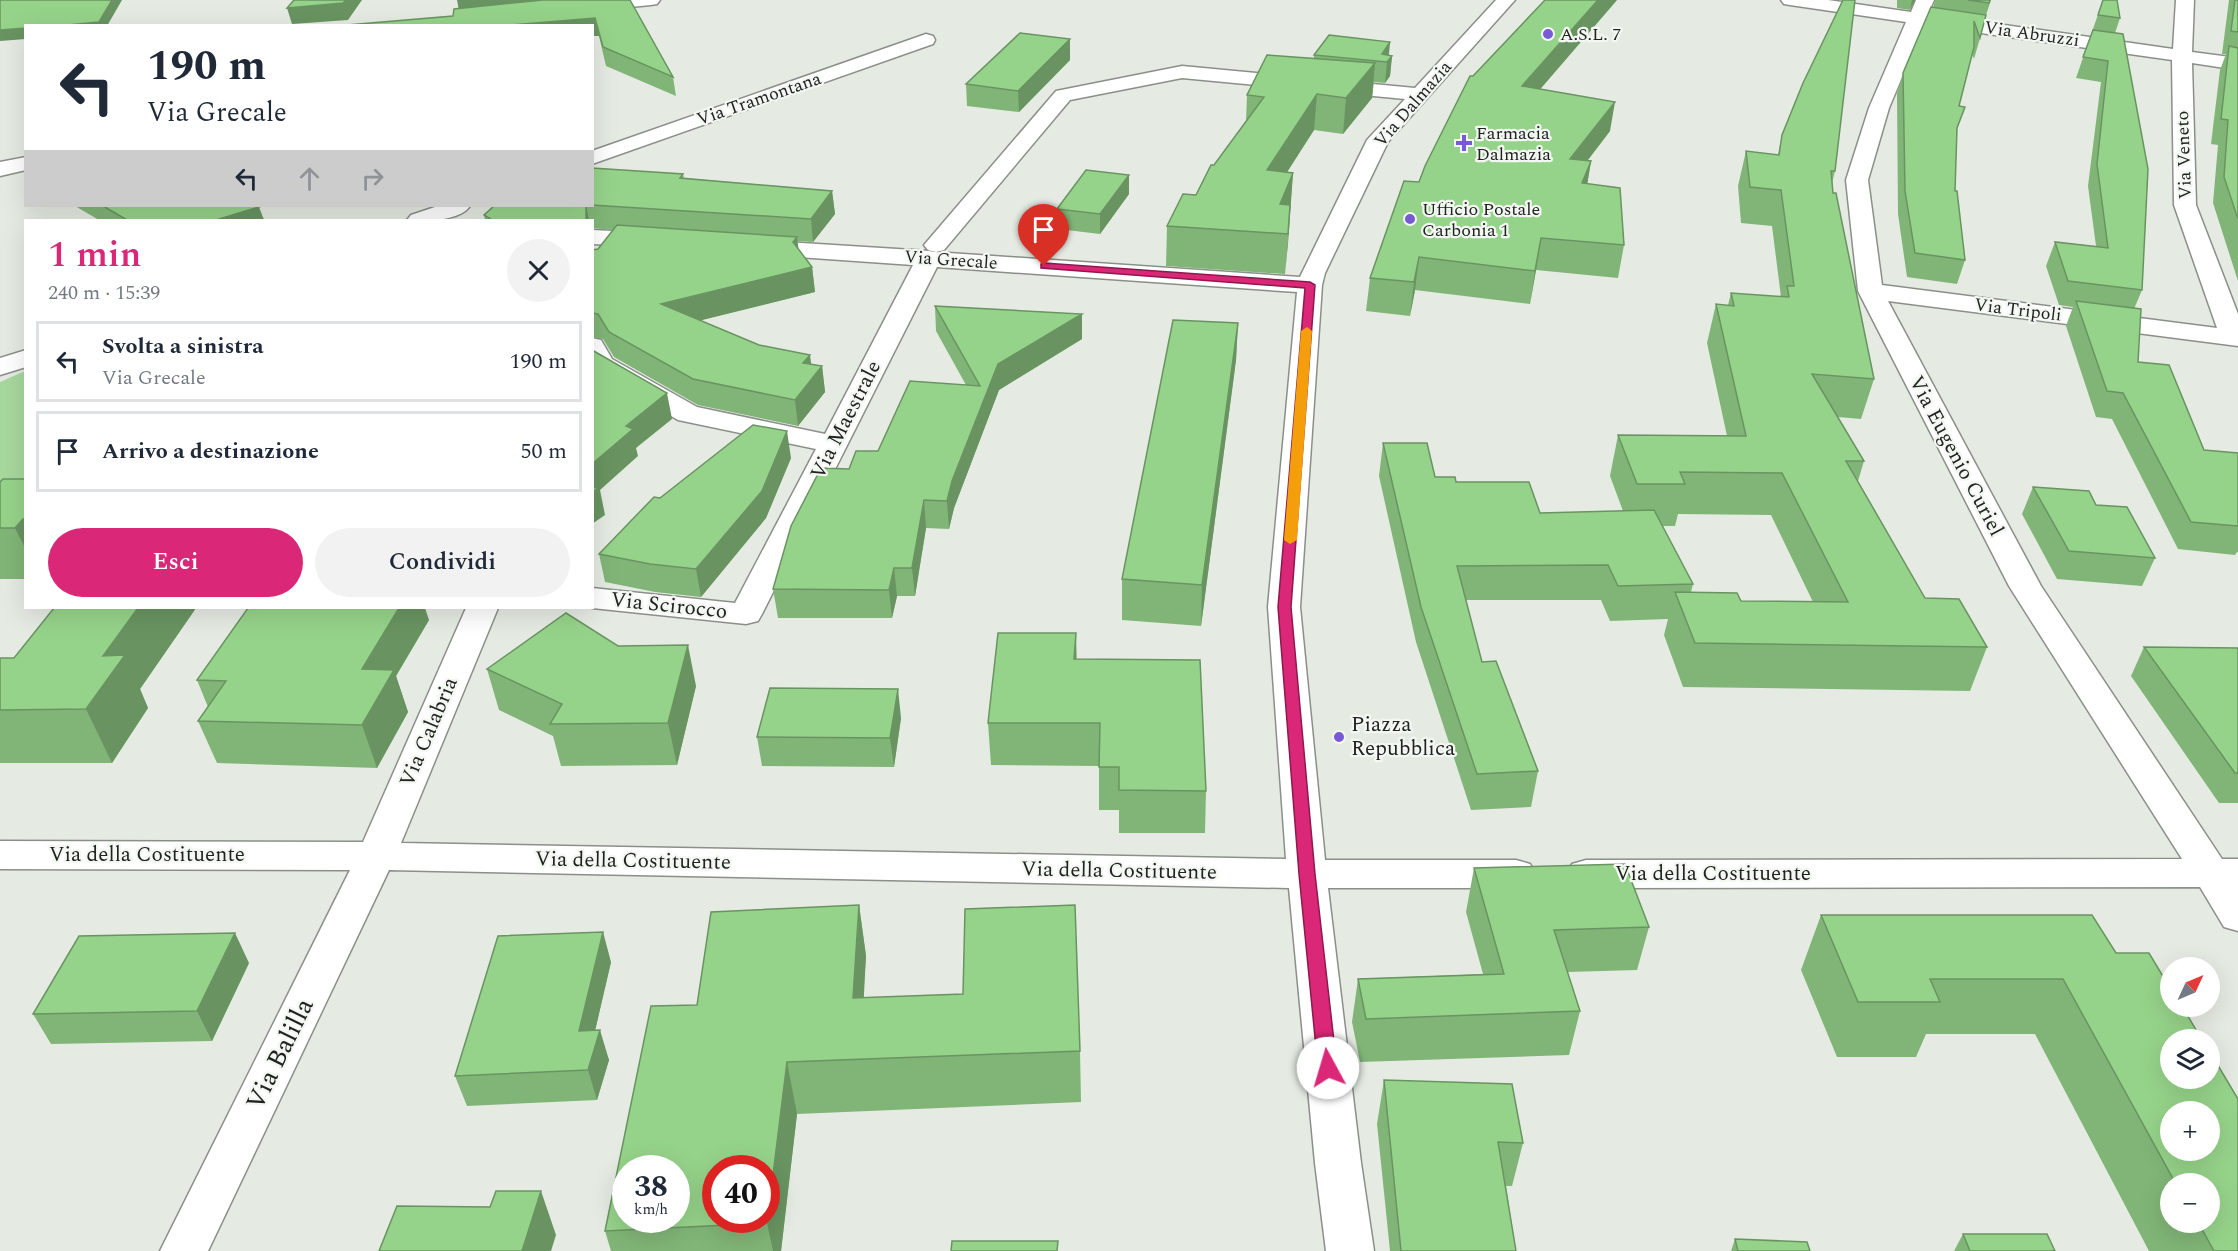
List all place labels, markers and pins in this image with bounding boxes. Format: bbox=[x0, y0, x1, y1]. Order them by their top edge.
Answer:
place label: A.S.L. 7 bbox=[1560, 21, 1621, 48]
marker: A.S.L. 7 bbox=[1541, 27, 1555, 41]
place label: Farmacia Dalmazia bbox=[1476, 120, 1551, 168]
marker: Farmacia Dalmazia bbox=[1457, 136, 1471, 150]
place label: Ufficio Postale Carbonia 1 bbox=[1422, 196, 1540, 244]
pin bbox=[1018, 204, 1069, 266]
marker: Ufficio Postale Carbonia 1 bbox=[1403, 212, 1417, 226]
place label: Piazza Repubblica bbox=[1351, 709, 1456, 765]
marker: Piazza Repubblica bbox=[1332, 730, 1346, 744]

